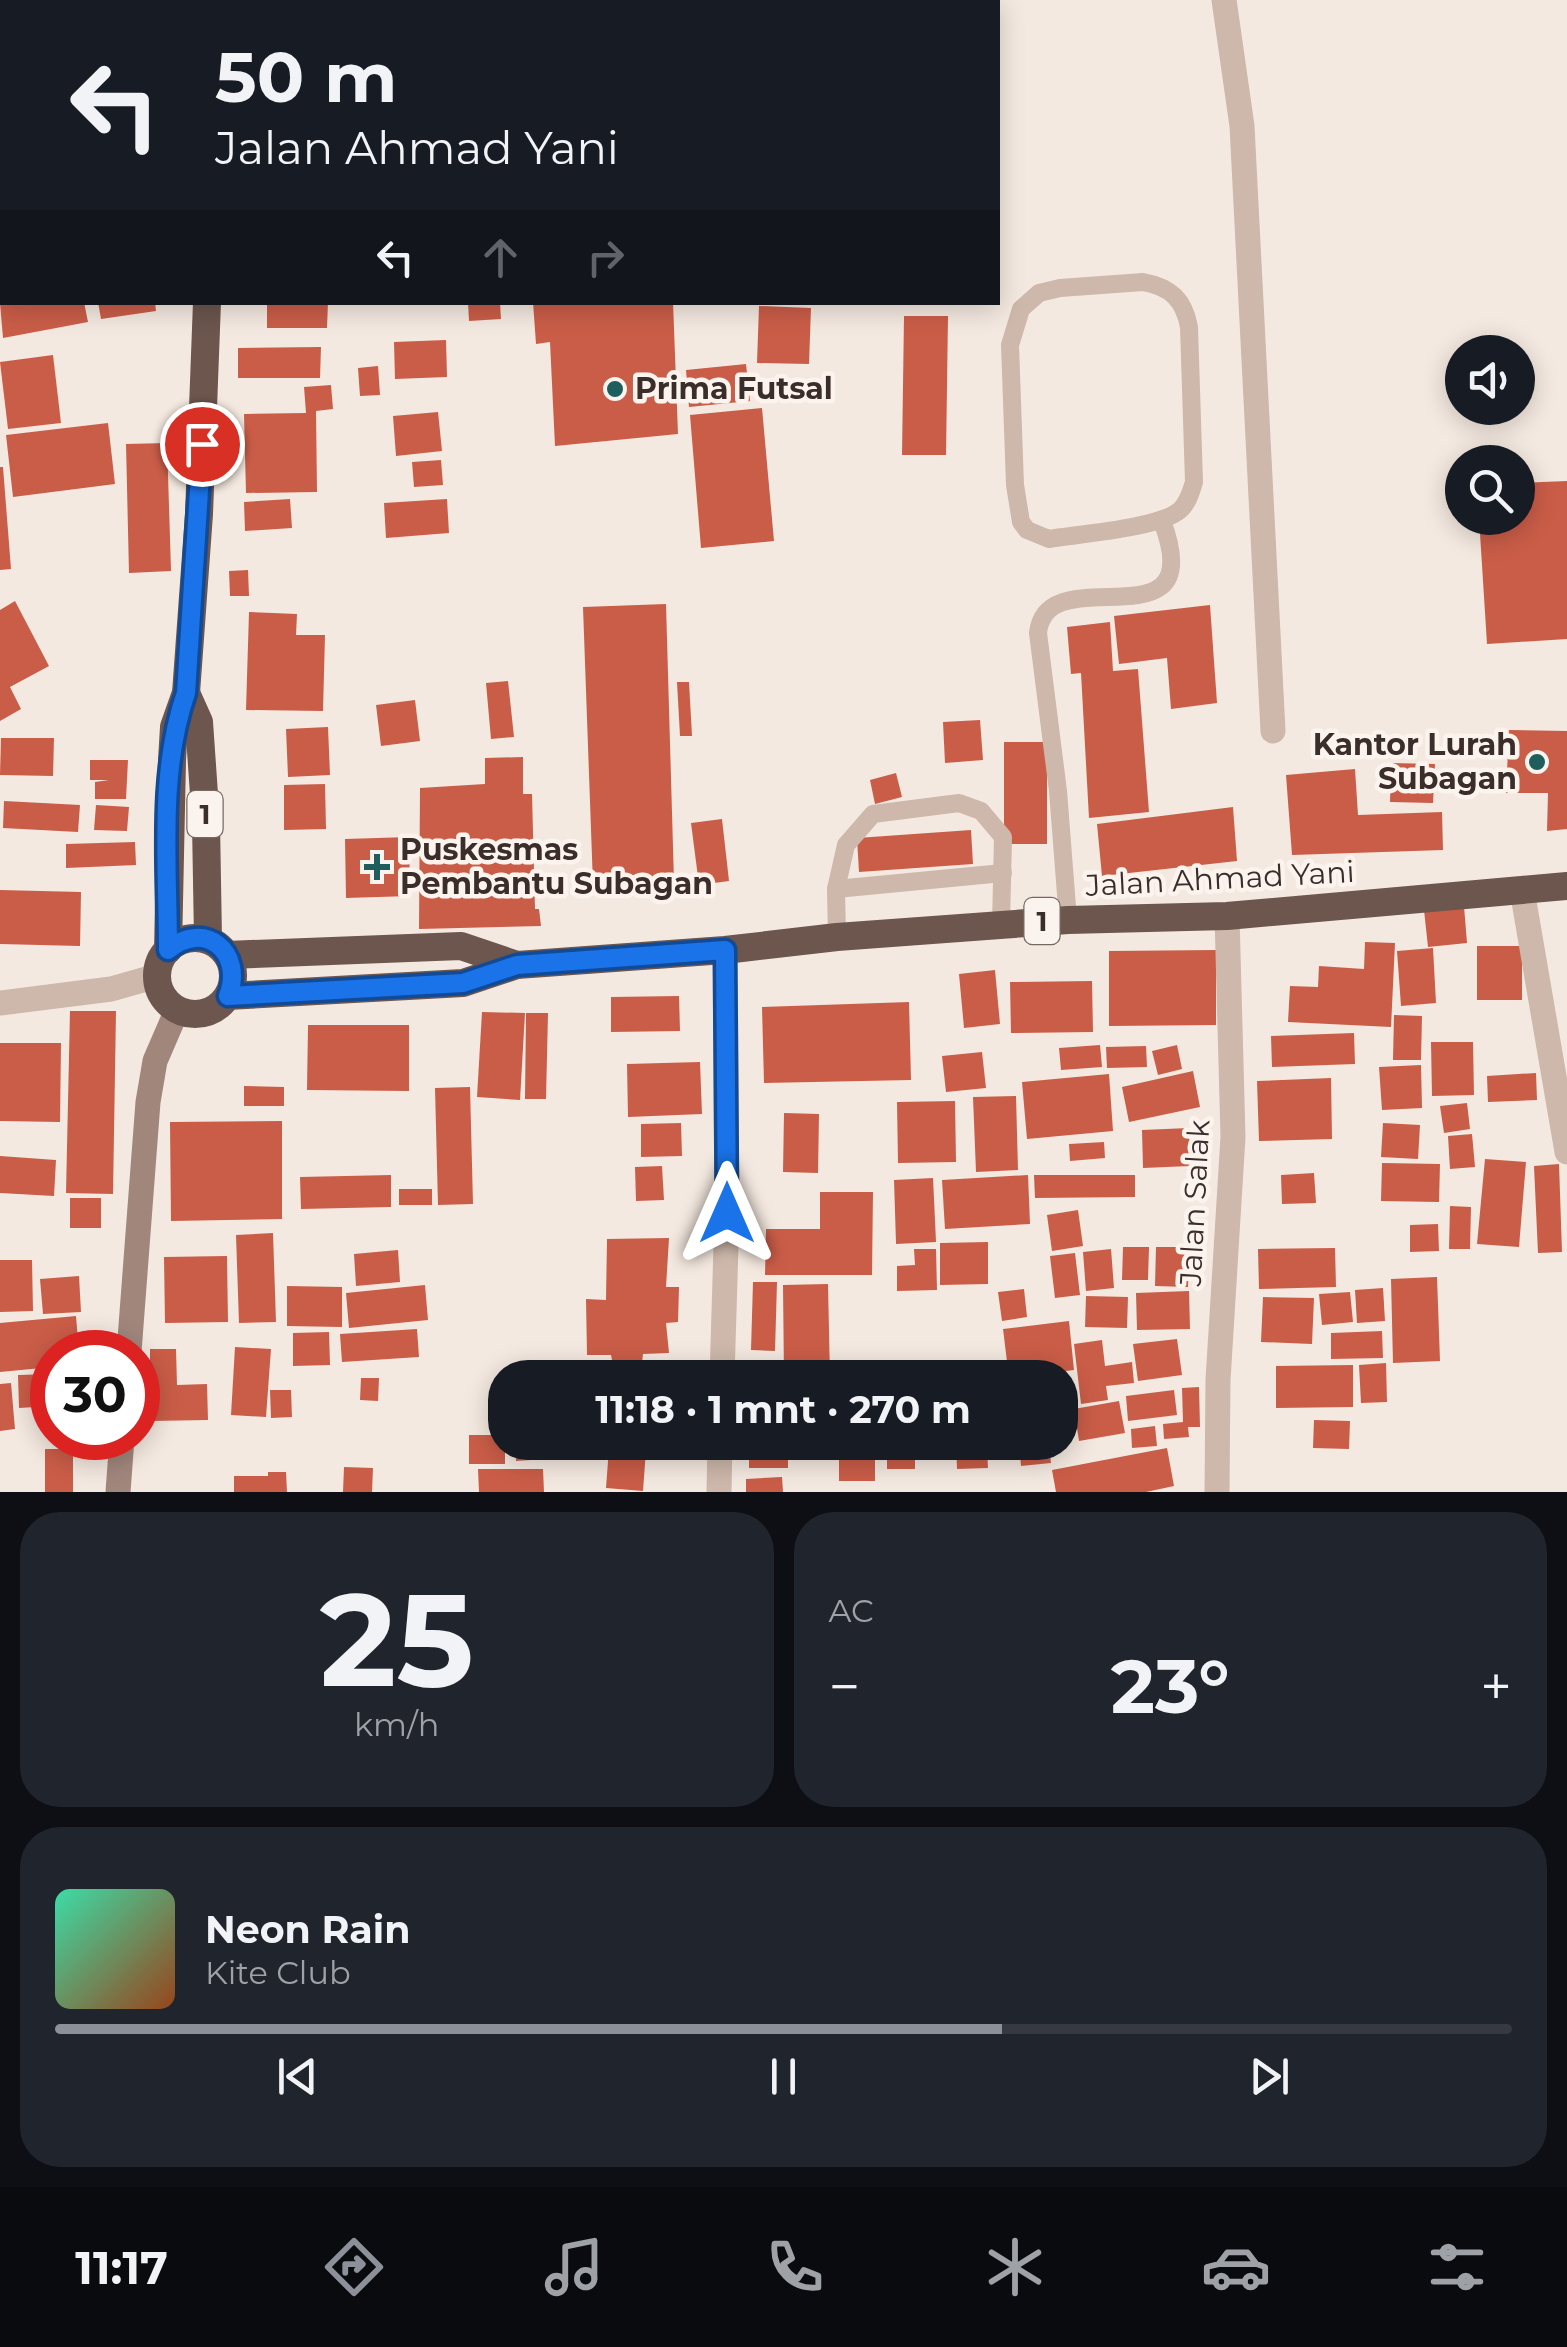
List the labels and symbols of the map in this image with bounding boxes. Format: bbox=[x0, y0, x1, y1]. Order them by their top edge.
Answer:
place label: Prima Futsal bbox=[635, 370, 833, 407]
marker: Prima Futsal bbox=[604, 378, 626, 400]
pin bbox=[160, 402, 245, 487]
place label: Kantor Lurah Subagan bbox=[1313, 726, 1517, 797]
marker: Kantor Lurah Subagan bbox=[1526, 751, 1548, 773]
road number: 1 bbox=[188, 791, 222, 837]
place label: Puskesmas Pembantu Subagan bbox=[400, 831, 713, 902]
street label: Jalan Ahmad Yani bbox=[1084, 853, 1355, 904]
marker: Puskesmas Pembantu Subagan bbox=[364, 854, 390, 880]
road number: 1 bbox=[1024, 898, 1060, 944]
street label: Jalan Salak bbox=[1172, 1119, 1217, 1288]
position arrow bbox=[675, 1161, 779, 1265]
speed limit sign: 30 bbox=[30, 1330, 160, 1460]

